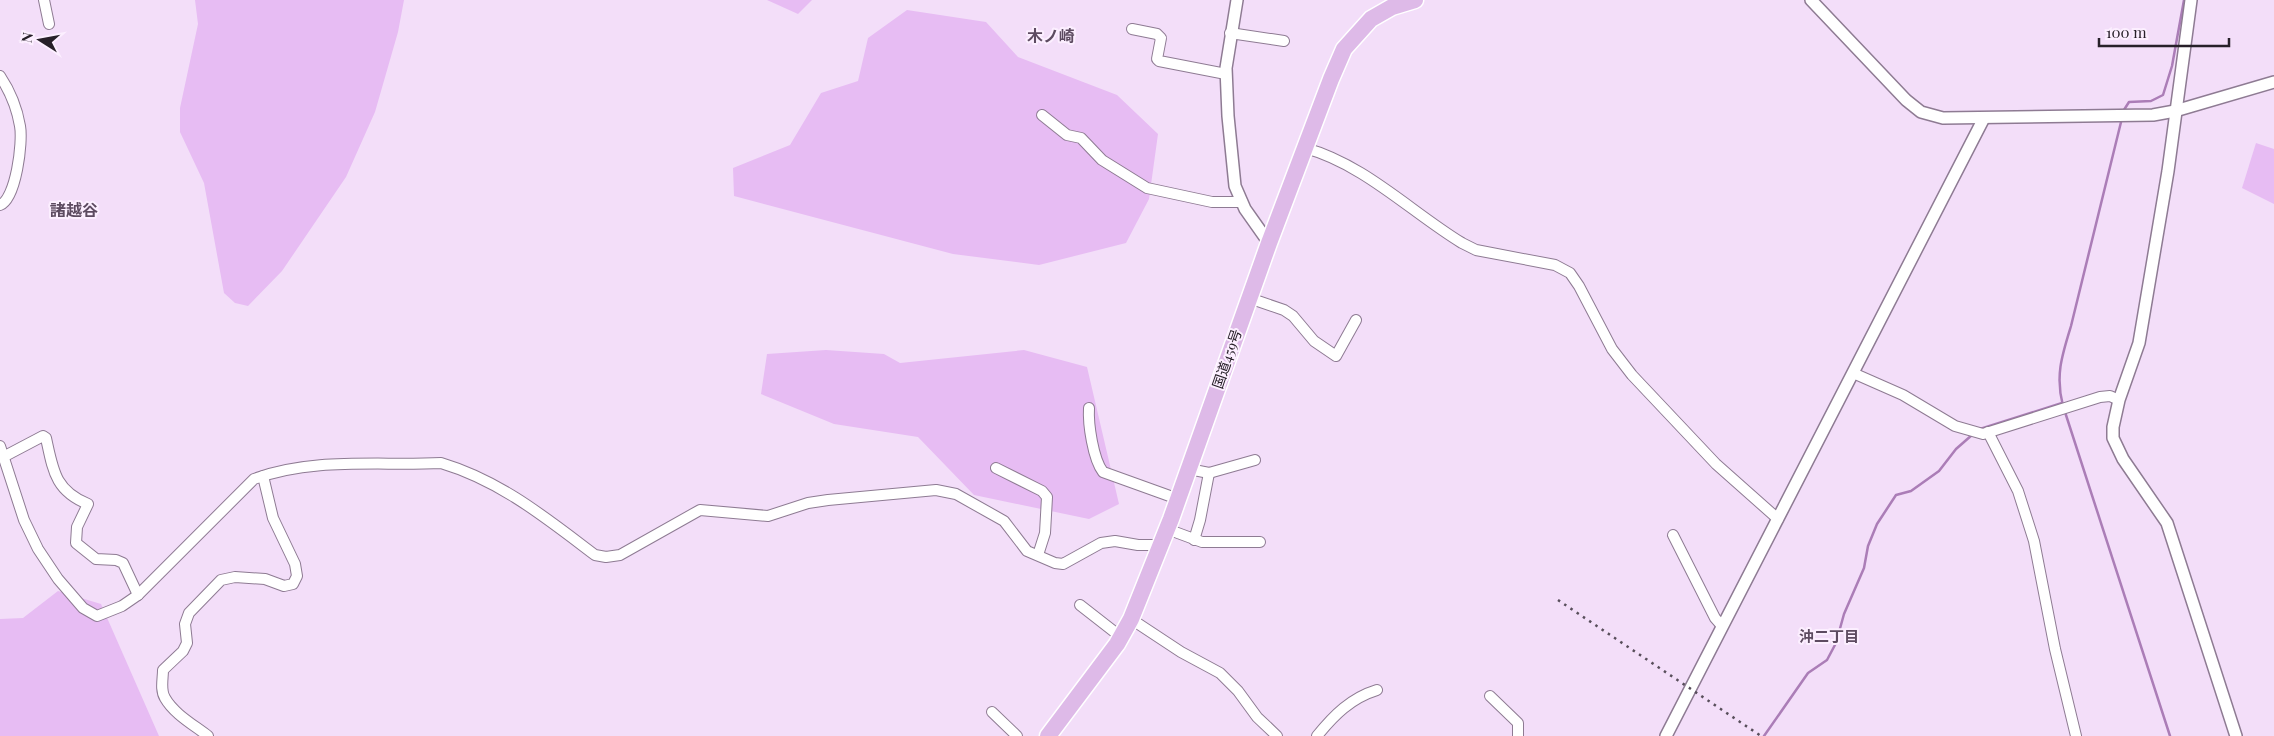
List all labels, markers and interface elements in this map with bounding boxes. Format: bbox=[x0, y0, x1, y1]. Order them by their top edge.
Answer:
north arrow bbox=[15, 15, 65, 65]
scale bar bbox=[2099, 15, 2229, 47]
text: 100 m bbox=[2106, 22, 2147, 42]
district label: 木ノ崎 bbox=[1027, 25, 1075, 46]
text: N bbox=[16, 31, 37, 44]
district label: 諸越谷 bbox=[50, 199, 98, 220]
street label: 国道459号 bbox=[1207, 326, 1246, 391]
district label: 沖二丁目 bbox=[1799, 626, 1859, 646]

